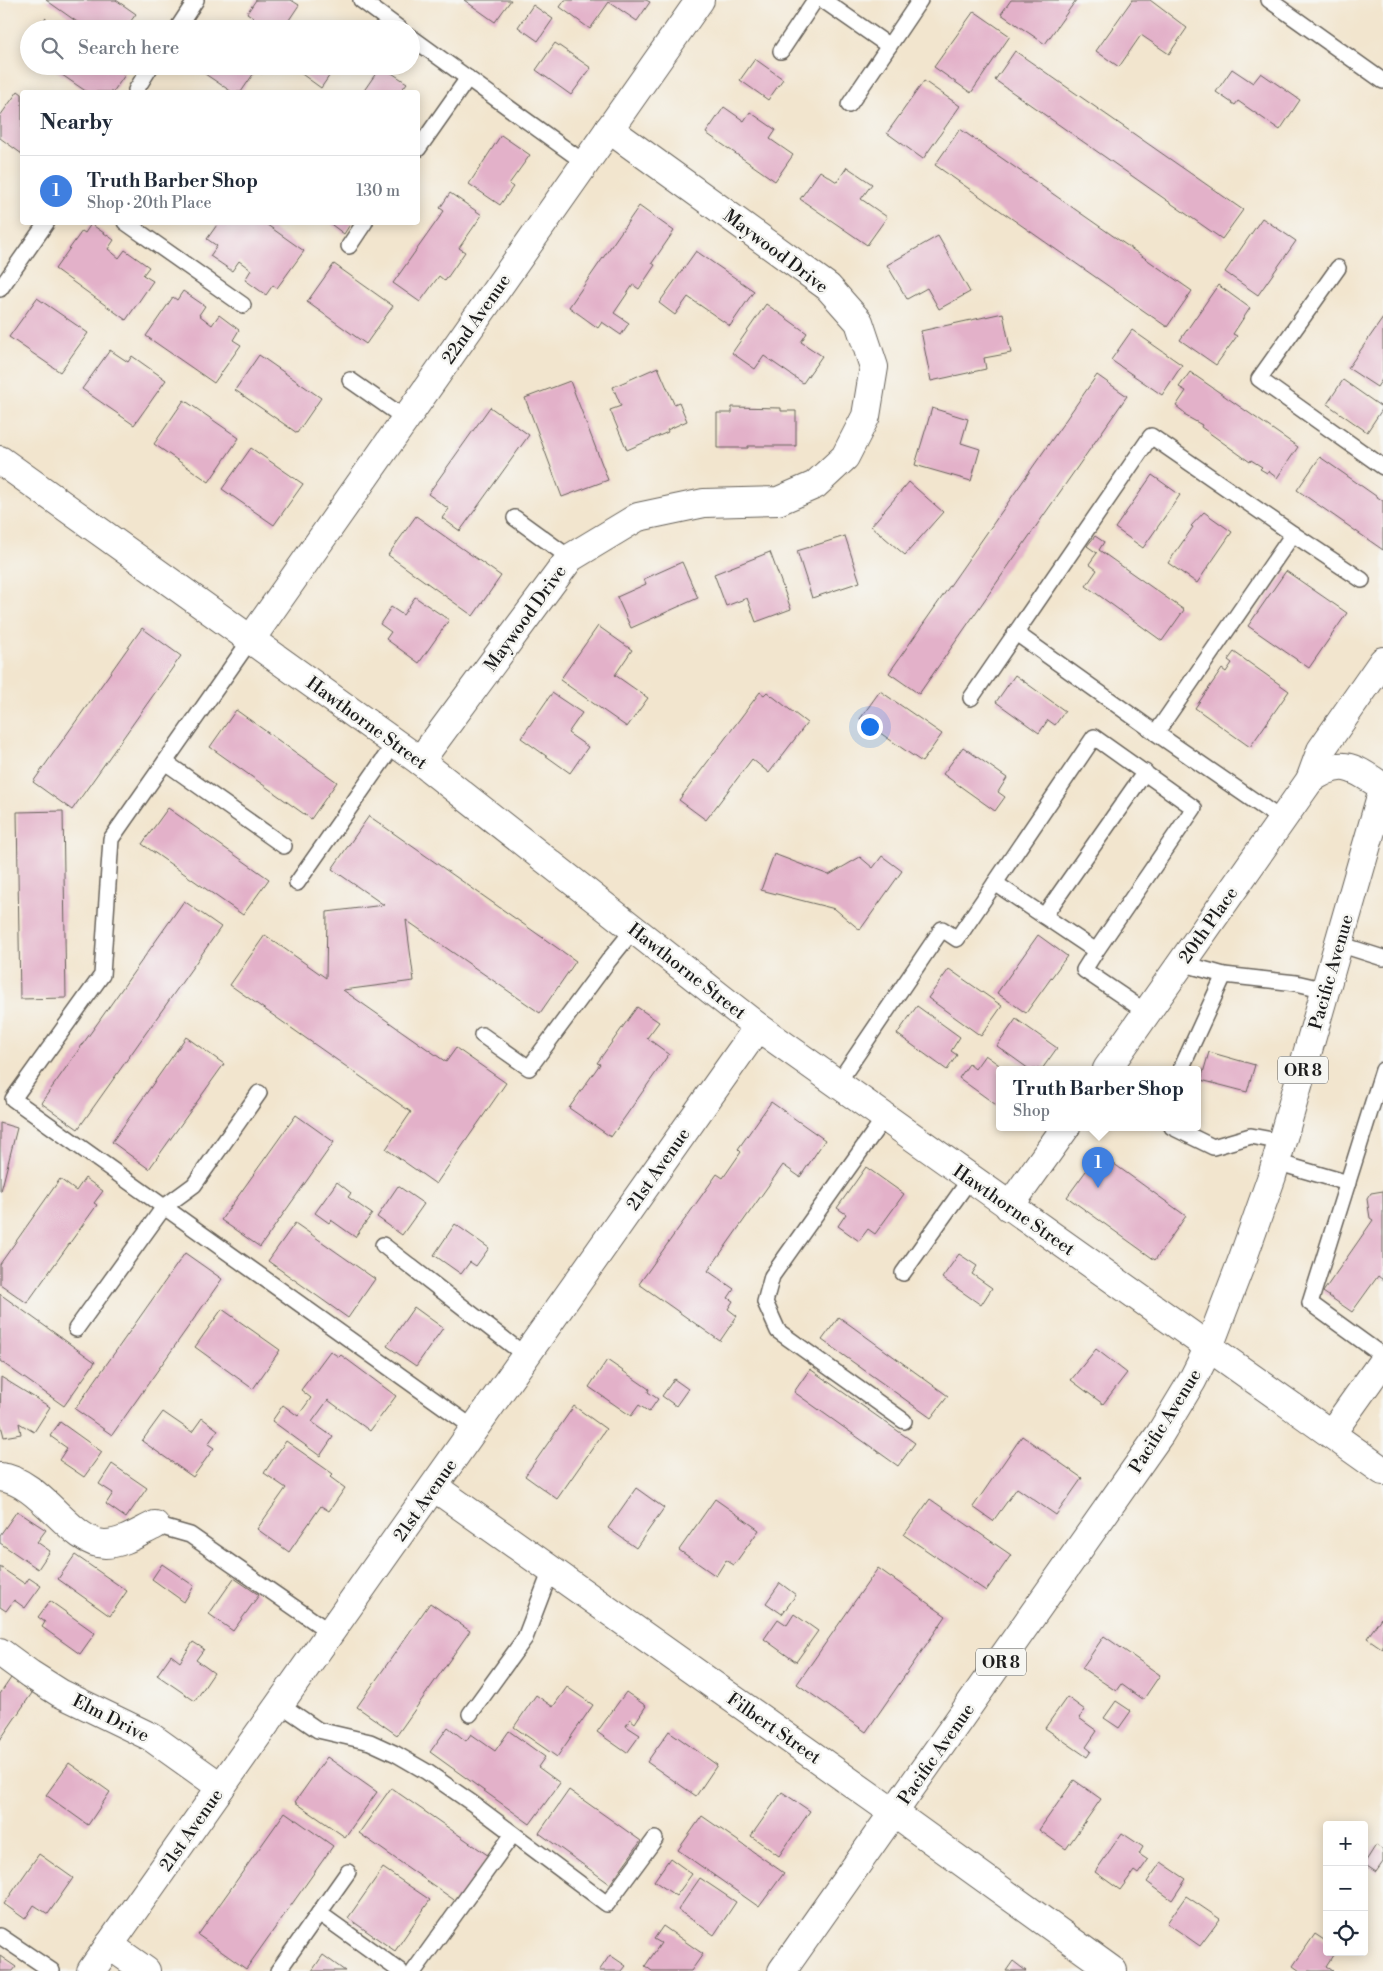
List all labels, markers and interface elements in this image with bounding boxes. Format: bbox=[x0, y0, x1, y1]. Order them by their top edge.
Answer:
search box bbox=[20, 20, 420, 75]
icon: search bbox=[38, 34, 66, 62]
text: Search here bbox=[78, 36, 179, 60]
text: Nearby bbox=[40, 110, 113, 136]
text: Truth Barber Shop bbox=[87, 169, 258, 193]
text: 1 bbox=[52, 181, 60, 201]
text: 130 m bbox=[356, 181, 400, 201]
text: Shop · 20th Place bbox=[87, 193, 212, 213]
street label: Maywood Drive bbox=[719, 204, 833, 298]
street label: 22nd Avenue bbox=[437, 270, 516, 369]
street label: Maywood Drive bbox=[479, 561, 572, 676]
street label: Hawthorne Street bbox=[302, 672, 432, 775]
your location bbox=[857, 714, 883, 740]
street label: 20th Place bbox=[1174, 883, 1243, 968]
street label: Pacific Avenue bbox=[1304, 912, 1359, 1032]
street label: Hawthorne Street bbox=[623, 918, 751, 1025]
road number: OR 8 bbox=[1278, 1056, 1328, 1084]
popup bbox=[996, 1066, 1201, 1131]
text: Truth Barber Shop bbox=[1013, 1077, 1184, 1101]
text: Shop bbox=[1013, 1101, 1050, 1121]
street label: 21st Avenue bbox=[622, 1124, 695, 1215]
pin: 1 bbox=[1082, 1147, 1114, 1188]
street label: Hawthorne Street bbox=[948, 1160, 1080, 1261]
street label: Pacific Avenue bbox=[1124, 1365, 1207, 1478]
street label: 21st Avenue bbox=[389, 1455, 462, 1546]
road number: OR 8 bbox=[976, 1648, 1026, 1675]
street label: Filbert Street bbox=[722, 1688, 826, 1770]
street label: Elm Drive bbox=[69, 1689, 153, 1748]
street label: Pacific Avenue bbox=[893, 1699, 980, 1809]
street label: 21st Avenue bbox=[155, 1785, 228, 1876]
map controls bbox=[1323, 1821, 1368, 1956]
button: + bbox=[1323, 1821, 1368, 1866]
button: − bbox=[1323, 1866, 1368, 1911]
button: locate bbox=[1323, 1911, 1368, 1956]

